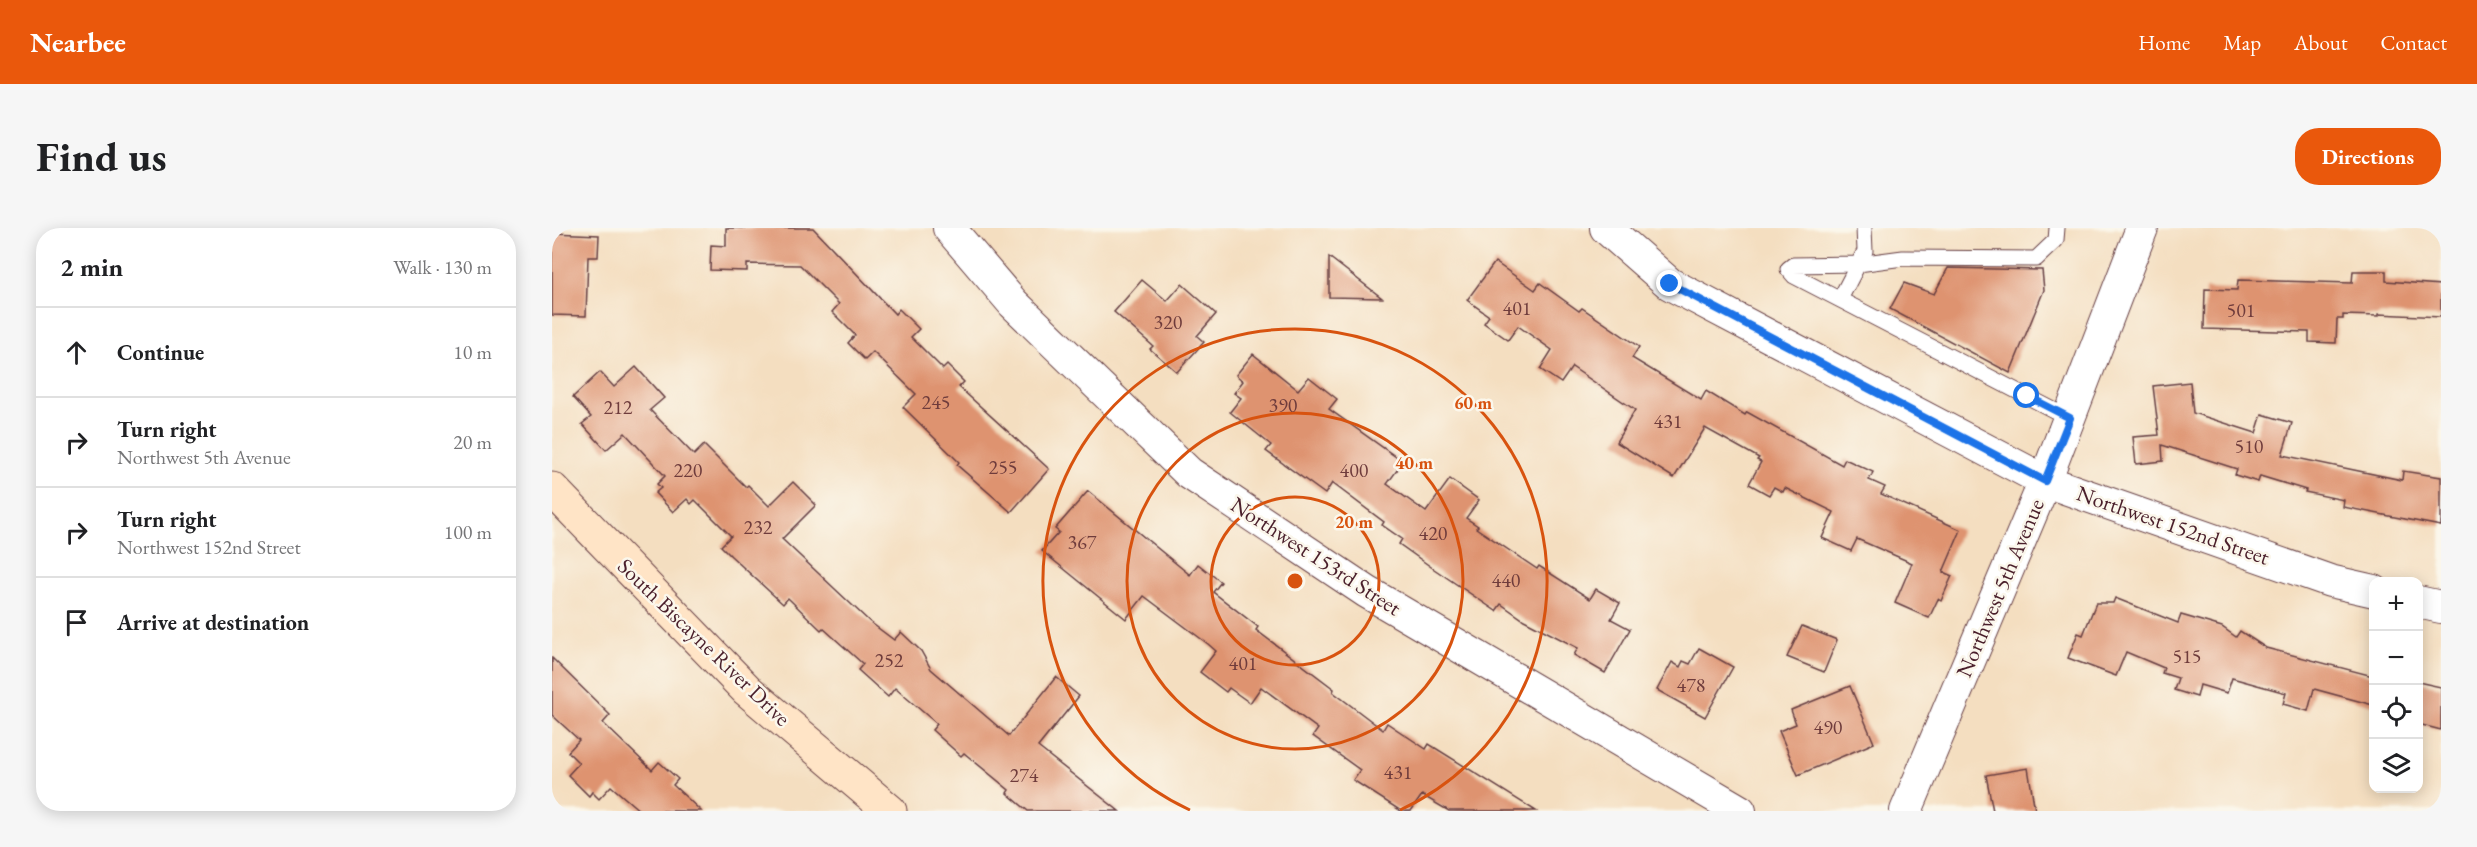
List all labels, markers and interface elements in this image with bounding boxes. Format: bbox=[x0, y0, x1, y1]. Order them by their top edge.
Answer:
text: Nearbee bbox=[30, 24, 126, 60]
text: Home bbox=[2138, 29, 2190, 56]
text: Map bbox=[2223, 29, 2261, 56]
text: About bbox=[2294, 29, 2347, 56]
text: Contact bbox=[2380, 29, 2447, 56]
button: Directions bbox=[2295, 128, 2441, 185]
text: Find us bbox=[36, 129, 167, 184]
text: 2 min bbox=[60, 250, 123, 284]
text: Walk · 130 m bbox=[393, 254, 492, 280]
route end bbox=[1656, 270, 1682, 296]
house number: 401 bbox=[1503, 295, 1531, 321]
house number: 501 bbox=[2227, 297, 2255, 323]
house number: 320 bbox=[1154, 309, 1183, 335]
icon: ahead bbox=[60, 336, 93, 369]
text: Continue bbox=[117, 338, 204, 367]
text: 10 m bbox=[453, 339, 492, 365]
route start bbox=[2013, 382, 2039, 408]
house number: 245 bbox=[922, 389, 950, 415]
text: 60 m bbox=[1454, 391, 1492, 414]
house number: 390 bbox=[1269, 392, 1298, 418]
house number: 212 bbox=[604, 394, 633, 420]
house number: 431 bbox=[1654, 408, 1682, 434]
text: Turn right bbox=[117, 415, 216, 444]
icon: right bbox=[60, 426, 93, 459]
text: 20 m bbox=[453, 429, 492, 455]
house number: 510 bbox=[2235, 433, 2264, 459]
text: Northwest 5th Avenue bbox=[117, 444, 291, 470]
text: 40 m bbox=[1395, 451, 1433, 474]
house number: 255 bbox=[989, 454, 1017, 480]
house number: 220 bbox=[674, 457, 703, 483]
house number: 400 bbox=[1340, 457, 1369, 483]
street label: Northwest 152nd Street bbox=[2073, 478, 2273, 572]
street label: Northwest 153rd Street bbox=[1225, 490, 1407, 622]
street label: Northwest 5th Avenue bbox=[1949, 494, 2051, 682]
text: Turn right bbox=[117, 505, 216, 534]
text: 20 m bbox=[1335, 510, 1373, 533]
house number: 232 bbox=[744, 514, 773, 540]
icon: right bbox=[60, 516, 93, 549]
text: 100 m bbox=[444, 519, 492, 545]
house number: 420 bbox=[1419, 520, 1448, 546]
house number: 367 bbox=[1068, 529, 1097, 555]
text: Northwest 152nd Street bbox=[117, 534, 301, 560]
street label: South Biscayne River Drive bbox=[611, 552, 797, 732]
house number: 440 bbox=[1492, 567, 1521, 593]
centre of rings bbox=[1285, 571, 1305, 591]
map controls bbox=[2369, 577, 2423, 793]
button: + bbox=[2369, 577, 2423, 631]
icon: arrive bbox=[60, 606, 93, 639]
text: Arrive at destination bbox=[117, 608, 309, 637]
button: − bbox=[2369, 631, 2423, 685]
house number: 515 bbox=[2173, 643, 2201, 669]
house number: 252 bbox=[875, 647, 904, 673]
house number: 401 bbox=[1229, 650, 1257, 676]
house number: 478 bbox=[1677, 672, 1705, 698]
button: locate bbox=[2369, 685, 2423, 739]
house number: 490 bbox=[1814, 714, 1843, 740]
button: layers bbox=[2369, 739, 2423, 793]
house number: 431 bbox=[1384, 759, 1412, 785]
house number: 274 bbox=[1010, 762, 1039, 788]

